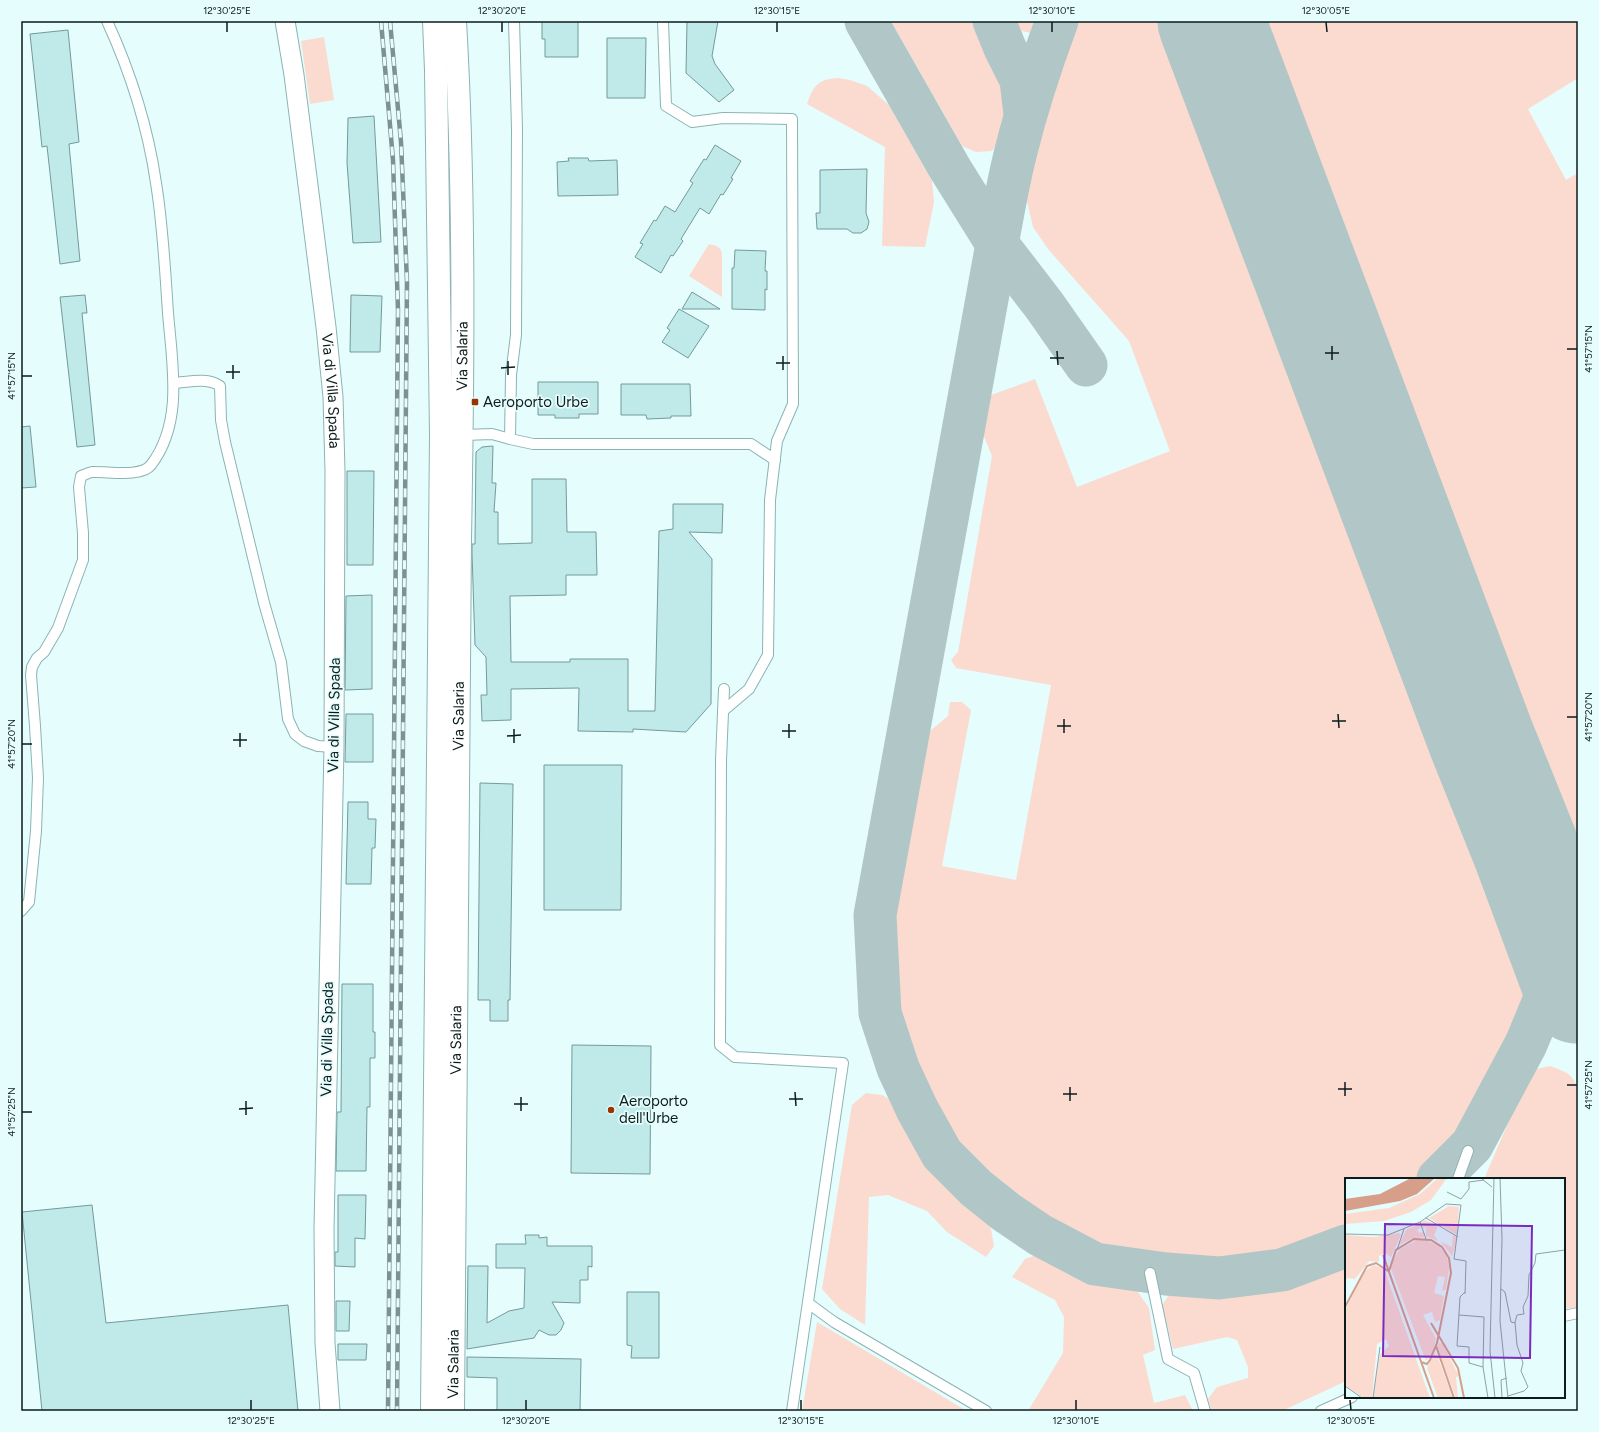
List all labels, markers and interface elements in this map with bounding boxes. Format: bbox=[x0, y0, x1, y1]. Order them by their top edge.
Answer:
text: 12°30'25"E bbox=[203, 4, 251, 17]
text: 12°30'20"E bbox=[478, 4, 526, 17]
text: 12°30'15"E bbox=[754, 4, 800, 17]
text: 12°30'10"E bbox=[1029, 4, 1076, 17]
text: 12°30'05"E bbox=[1302, 4, 1350, 17]
street label: Via Salaria bbox=[453, 321, 471, 391]
text: 41°57'15"N bbox=[1582, 325, 1595, 373]
street label: Via di Villa Spada bbox=[318, 333, 343, 449]
text: 41°57'15"N bbox=[5, 352, 18, 400]
place label: Aeroporto Urbe bbox=[483, 393, 588, 411]
marker: Aeroporto Urbe bbox=[470, 397, 480, 407]
street label: Via di Villa Spada bbox=[324, 657, 344, 773]
street label: Via Salaria bbox=[449, 681, 468, 751]
text: 41°57'20"N bbox=[1582, 692, 1595, 742]
text: 41°57'20"N bbox=[5, 719, 18, 769]
street label: Via di Villa Spada bbox=[317, 981, 337, 1097]
street label: Via Salaria bbox=[447, 1005, 465, 1075]
text: 41°57'25"N bbox=[1582, 1060, 1595, 1110]
text: 41°57'25"N bbox=[5, 1087, 18, 1137]
place label: Aeroporto dell'Urbe bbox=[619, 1092, 688, 1127]
marker: Aeroporto dell'Urbe bbox=[606, 1105, 616, 1115]
inset map bbox=[1345, 1178, 1565, 1398]
street label: Via Salaria bbox=[444, 1329, 463, 1399]
text: 12°30'25"E bbox=[227, 1414, 275, 1427]
text: 12°30'20"E bbox=[502, 1414, 550, 1427]
text: 12°30'15"E bbox=[778, 1414, 824, 1427]
text: 12°30'10"E bbox=[1053, 1414, 1100, 1427]
text: 12°30'05"E bbox=[1327, 1414, 1375, 1427]

